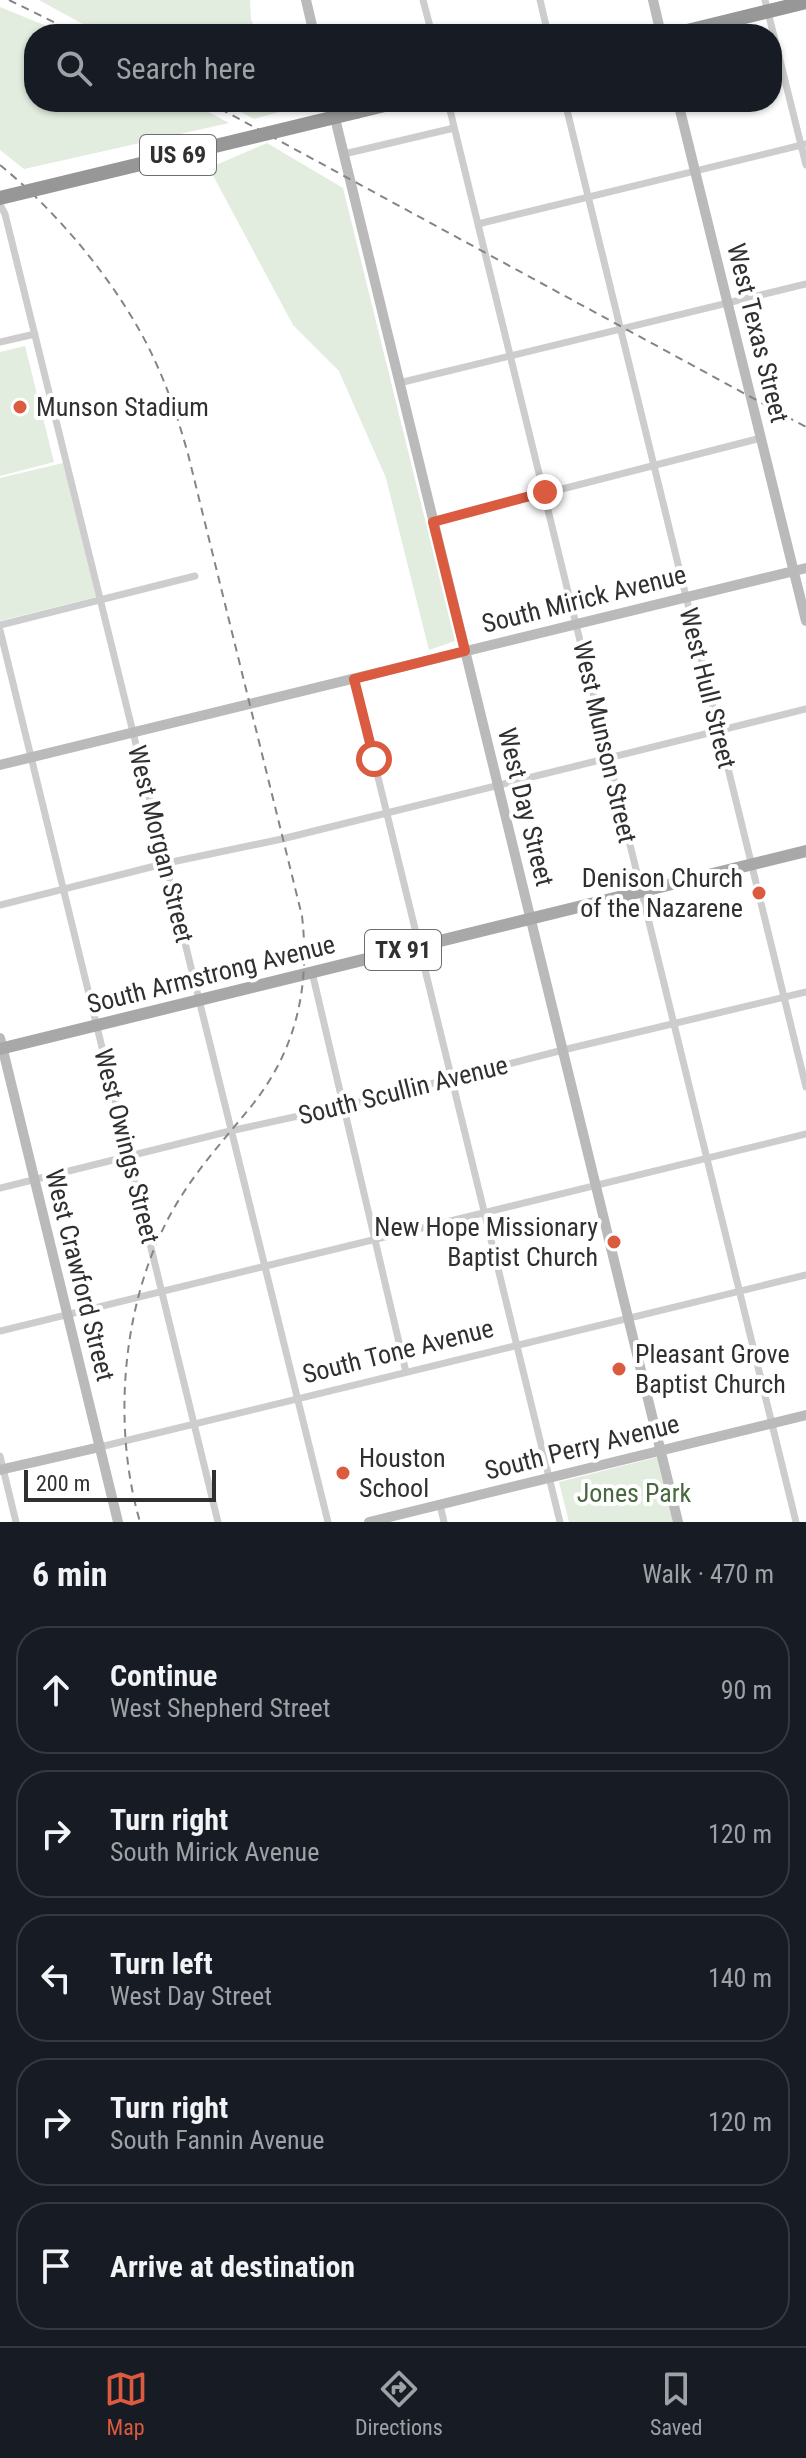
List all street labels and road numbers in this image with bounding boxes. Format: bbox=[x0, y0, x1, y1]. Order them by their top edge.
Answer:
road number: US 69 bbox=[140, 135, 216, 175]
street label: West Texas Street bbox=[721, 240, 795, 426]
street label: South Mirick Avenue bbox=[479, 559, 689, 639]
street label: West Hull Street bbox=[674, 604, 742, 772]
street label: West Munson Street bbox=[567, 638, 643, 846]
street label: West Day Street bbox=[492, 725, 560, 889]
street label: West Morgan Street bbox=[122, 742, 200, 946]
street label: South Armstrong Avenue bbox=[84, 929, 338, 1019]
road number: TX 91 bbox=[365, 930, 441, 970]
street label: West Owings Street bbox=[88, 1045, 166, 1247]
street label: South Scullin Avenue bbox=[295, 1049, 511, 1131]
street label: West Crawford Street bbox=[39, 1166, 121, 1384]
street label: South Tone Avenue bbox=[299, 1313, 497, 1389]
street label: South Perry Avenue bbox=[482, 1408, 682, 1486]

